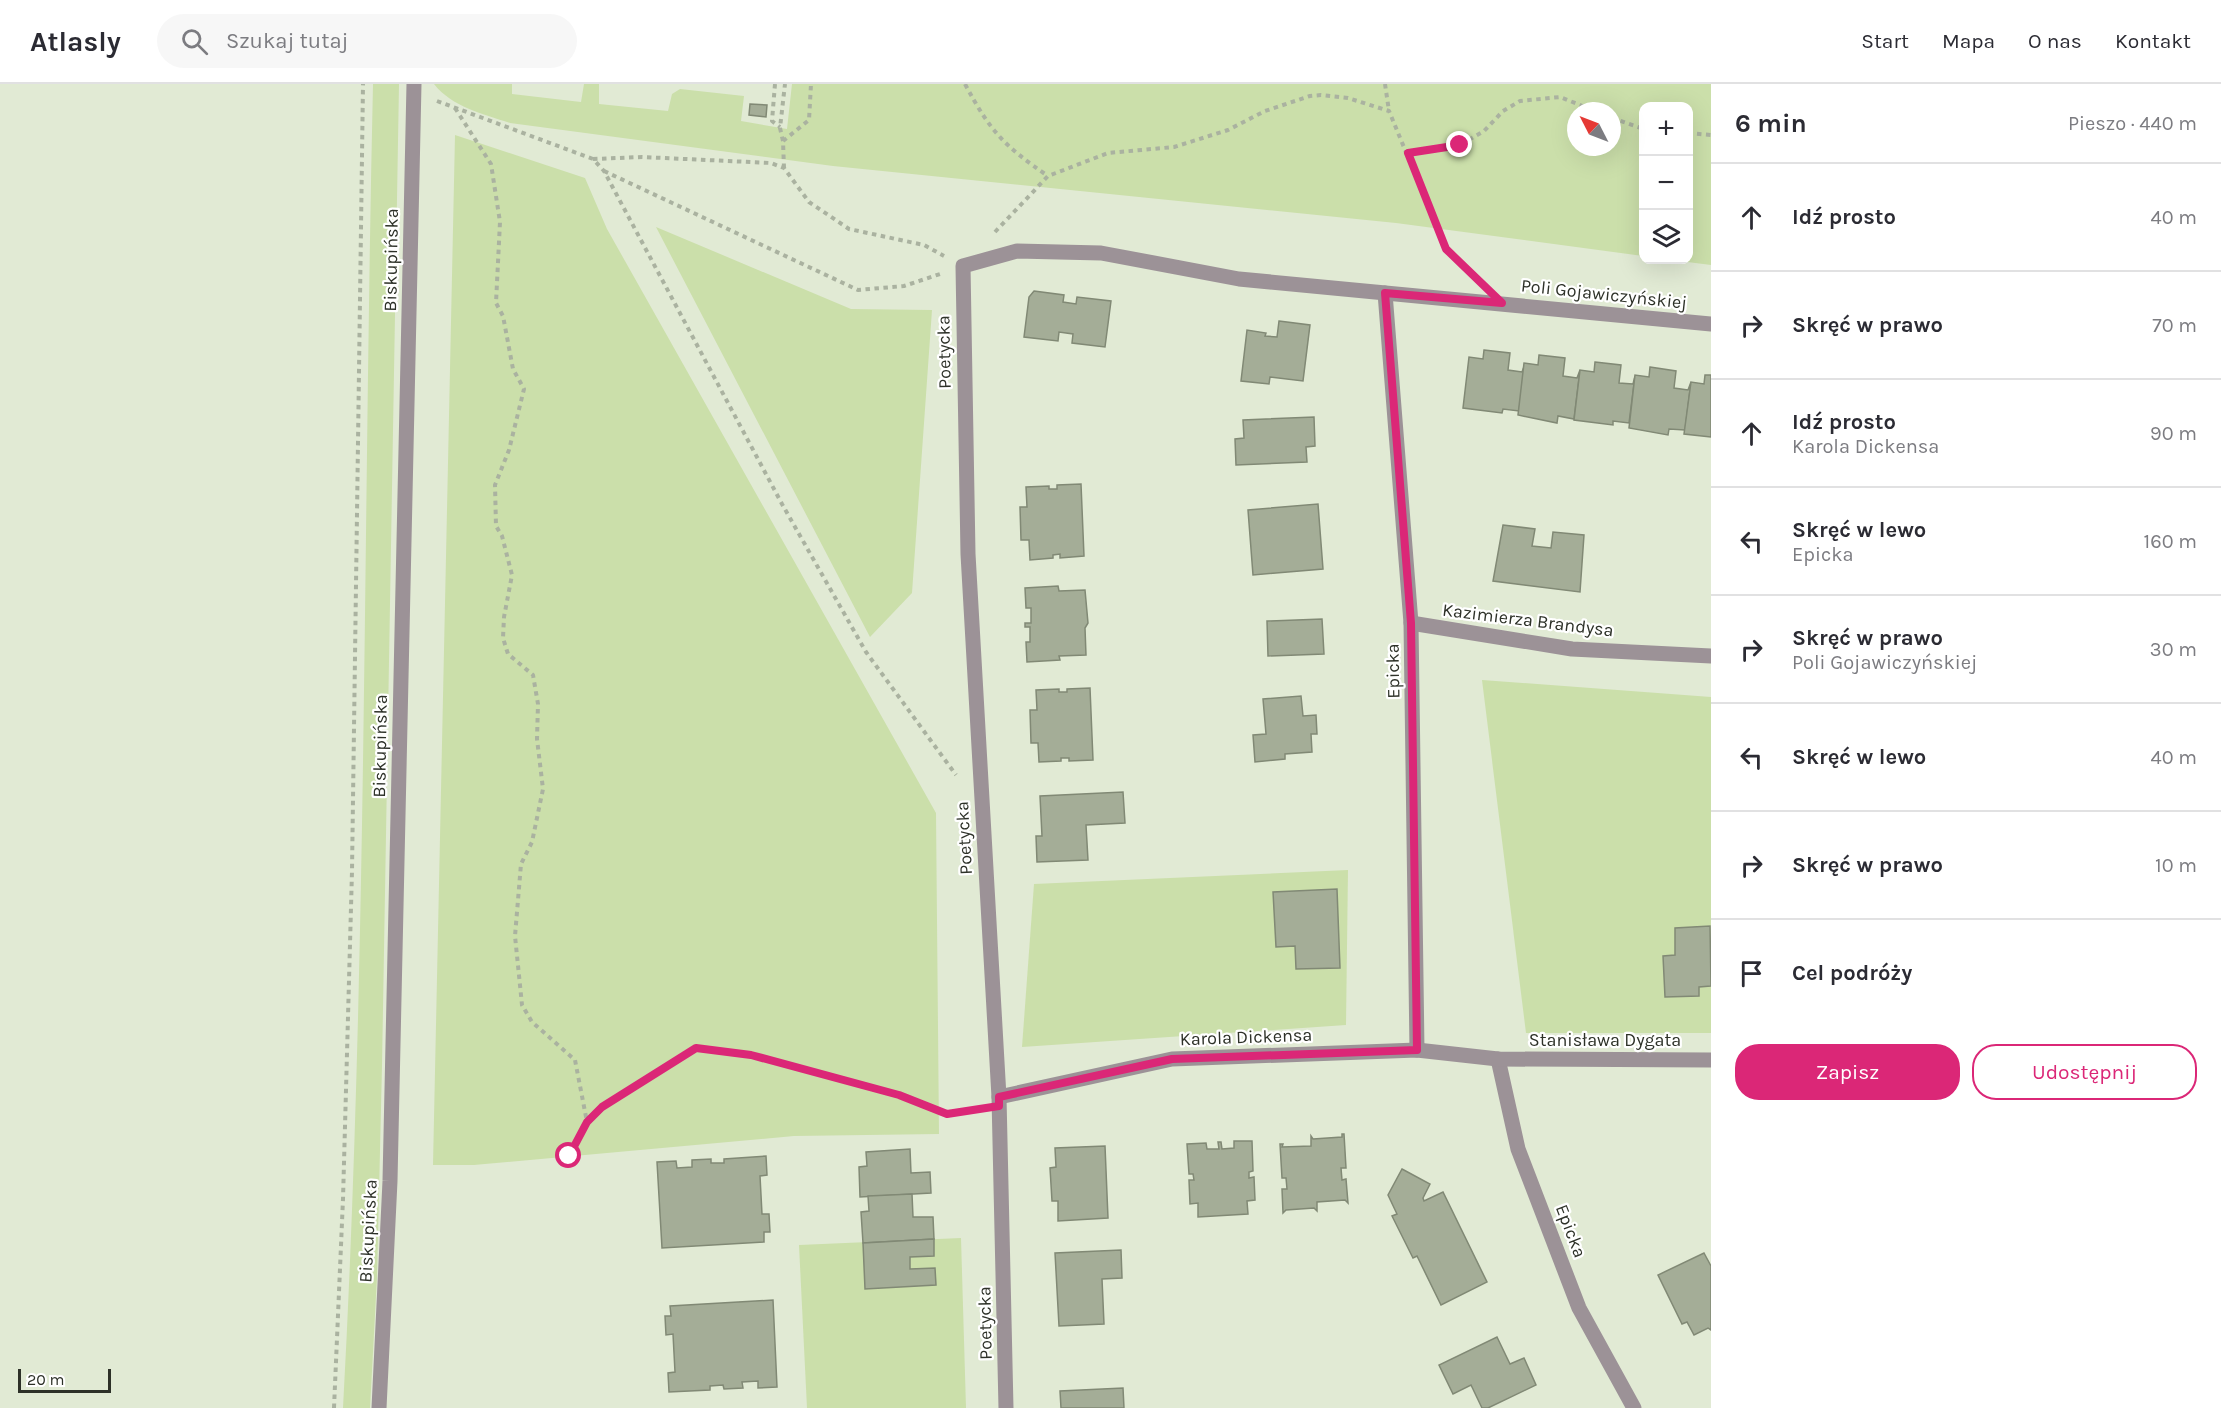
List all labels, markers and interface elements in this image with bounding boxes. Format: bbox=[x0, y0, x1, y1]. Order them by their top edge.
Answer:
search box bbox=[157, 14, 577, 68]
text: Atlasly bbox=[30, 25, 121, 58]
icon: search bbox=[178, 25, 211, 58]
text: Szukaj tutaj bbox=[226, 28, 348, 54]
text: Start bbox=[1861, 29, 1909, 53]
text: Mapa bbox=[1942, 29, 1995, 53]
text: O nas bbox=[2028, 29, 2082, 53]
text: Kontakt bbox=[2115, 29, 2191, 53]
north arrow bbox=[1567, 102, 1621, 156]
map controls bbox=[1639, 102, 1693, 264]
button: + bbox=[1639, 102, 1693, 156]
text: 6 min bbox=[1735, 108, 1807, 139]
text: Pieszo · 440 m bbox=[2068, 112, 2197, 135]
route end bbox=[1446, 131, 1472, 157]
button: − bbox=[1639, 156, 1693, 210]
icon: ahead bbox=[1735, 201, 1768, 234]
text: Idź prosto bbox=[1792, 204, 1896, 230]
text: 40 m bbox=[2151, 206, 2197, 229]
street label: Biskupińska bbox=[379, 208, 403, 312]
button: layers bbox=[1639, 210, 1693, 264]
street label: Poli Gojawiczyńskiej bbox=[1520, 274, 1688, 314]
icon: right bbox=[1735, 309, 1768, 342]
text: Skręć w prawo bbox=[1792, 312, 1943, 338]
text: 70 m bbox=[2152, 314, 2197, 337]
street label: Poetycka bbox=[932, 315, 956, 389]
text: Idź prosto bbox=[1792, 409, 1896, 435]
icon: ahead bbox=[1735, 417, 1768, 450]
text: 90 m bbox=[2150, 422, 2197, 445]
text: Karola Dickensa bbox=[1792, 435, 1939, 458]
text: Skręć w lewo bbox=[1792, 517, 1926, 543]
icon: left bbox=[1735, 525, 1768, 558]
text: 160 m bbox=[2144, 530, 2197, 553]
text: Epicka bbox=[1792, 543, 1854, 566]
street label: Kazimierza Brandysa bbox=[1441, 599, 1615, 641]
text: Skręć w prawo bbox=[1792, 625, 1943, 651]
icon: right bbox=[1735, 633, 1768, 666]
text: 30 m bbox=[2150, 638, 2197, 661]
street label: Epicka bbox=[1382, 643, 1404, 699]
text: Poli Gojawiczyńskiej bbox=[1792, 651, 1977, 674]
street label: Biskupińska bbox=[368, 694, 392, 798]
icon: left bbox=[1735, 741, 1768, 774]
text: Skręć w lewo bbox=[1792, 744, 1926, 770]
text: 40 m bbox=[2151, 746, 2197, 769]
street label: Poetycka bbox=[951, 801, 977, 875]
icon: right bbox=[1735, 849, 1768, 882]
text: Skręć w prawo bbox=[1792, 852, 1943, 878]
text: 10 m bbox=[2155, 854, 2197, 877]
icon: arrive bbox=[1735, 957, 1768, 990]
text: Cel podróży bbox=[1792, 960, 1912, 986]
street label: Karola Dickensa bbox=[1179, 1024, 1313, 1050]
street label: Stanisława Dygata bbox=[1529, 1029, 1681, 1051]
button: Zapisz bbox=[1735, 1044, 1960, 1100]
button: Udostępnij bbox=[1972, 1044, 2197, 1100]
route start bbox=[555, 1142, 581, 1168]
street label: Biskupińska bbox=[354, 1179, 382, 1283]
street label: Epicka bbox=[1551, 1201, 1591, 1261]
street label: Poetycka bbox=[973, 1286, 997, 1360]
scale bar bbox=[18, 1366, 111, 1394]
text: 20 m bbox=[27, 1370, 65, 1389]

